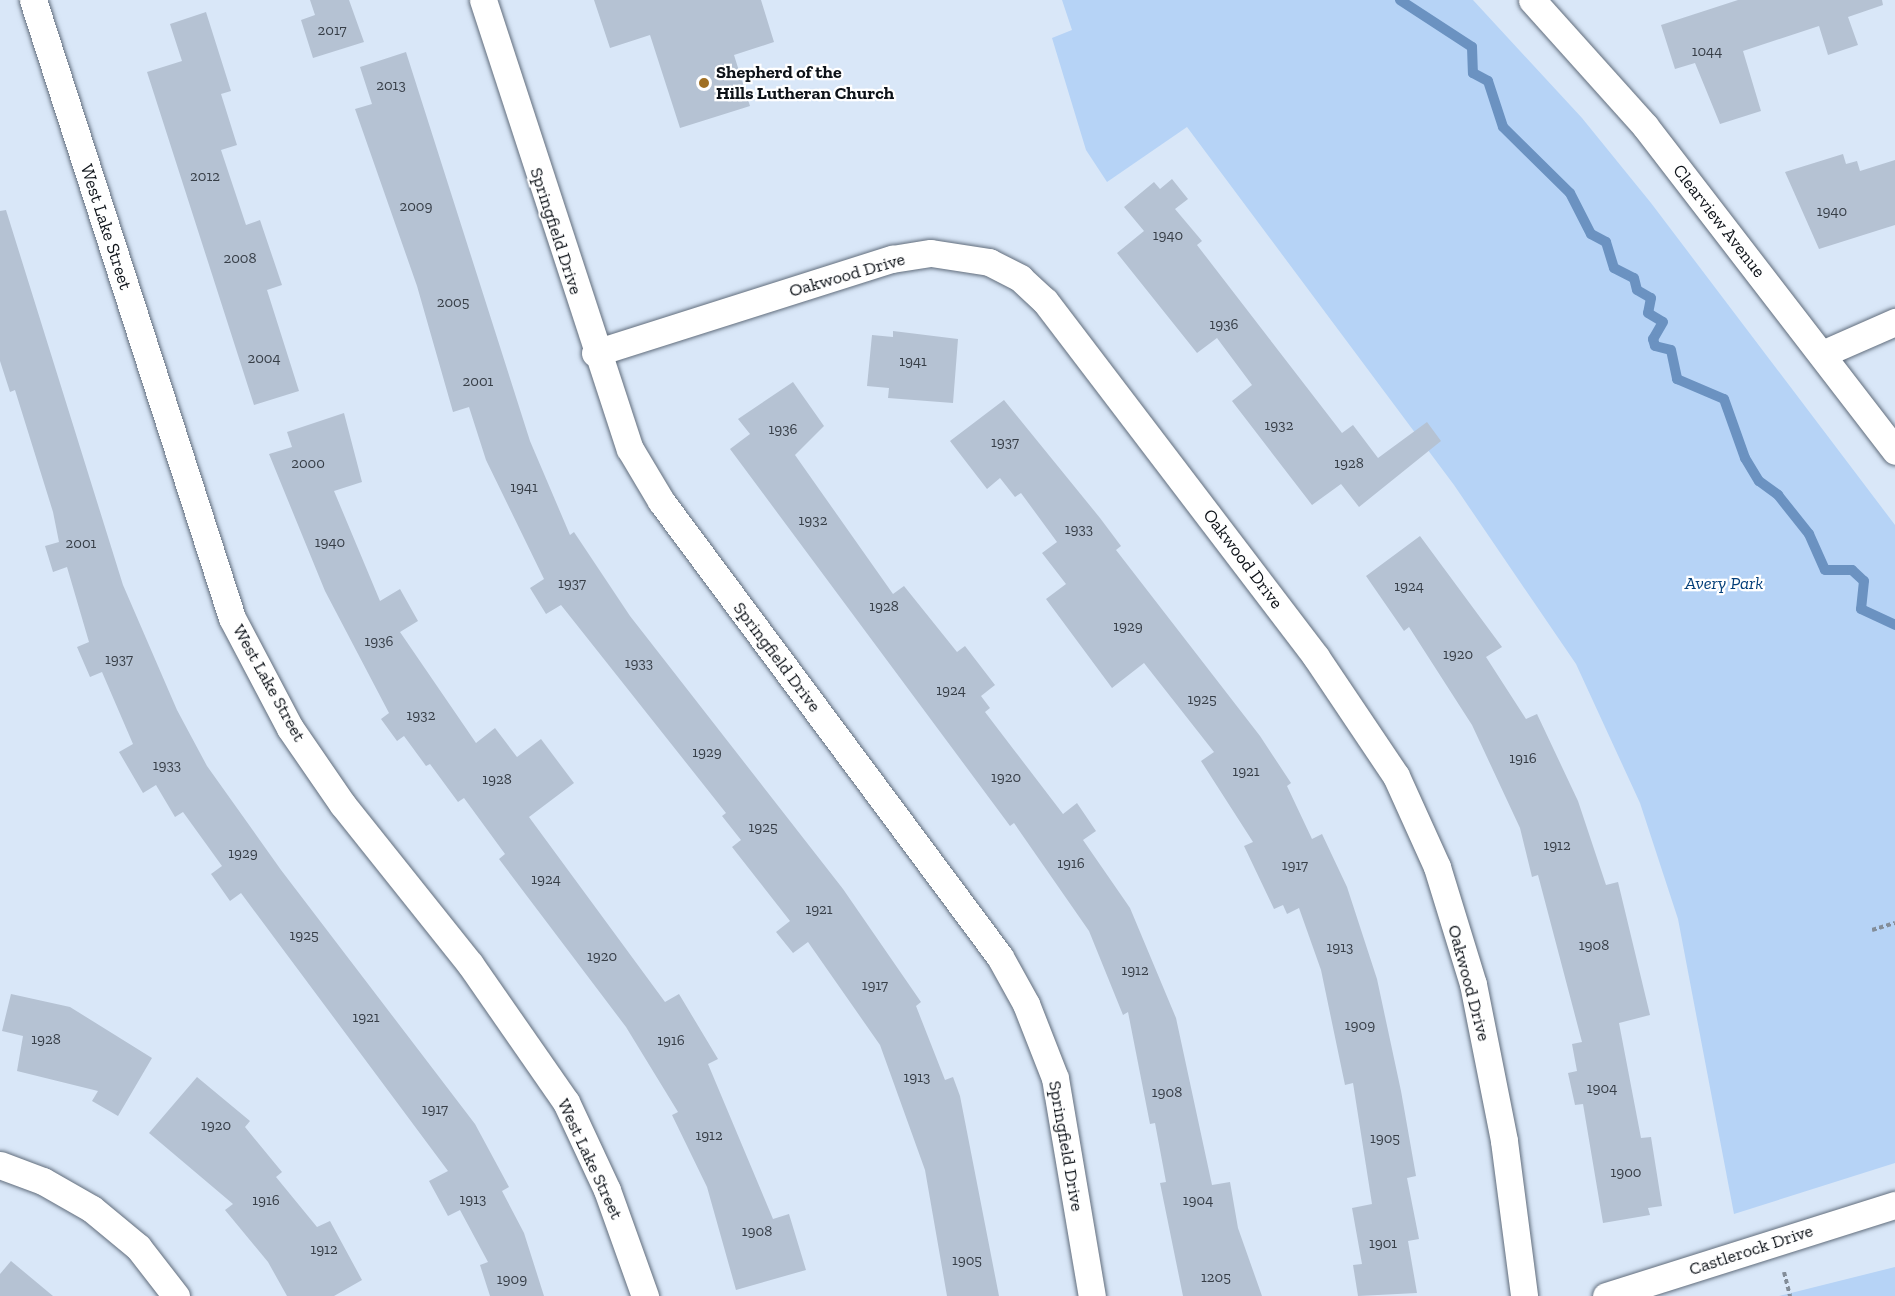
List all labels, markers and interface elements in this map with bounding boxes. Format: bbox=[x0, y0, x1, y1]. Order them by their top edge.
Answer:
house number: 2017 bbox=[318, 22, 346, 40]
house number: 1044 bbox=[1692, 43, 1722, 61]
place label: Shepherd of the Hills Lutheran Church bbox=[716, 62, 894, 104]
marker: Shepherd of the Hills Lutheran Church bbox=[697, 76, 711, 90]
house number: 2013 bbox=[376, 77, 406, 95]
street label: Clearview Avenue bbox=[1668, 160, 1770, 282]
street label: West Lake Street bbox=[76, 162, 136, 292]
street label: Springfield Drive bbox=[525, 165, 587, 297]
house number: 2012 bbox=[190, 168, 220, 186]
house number: 2009 bbox=[400, 198, 432, 216]
house number: 1940 bbox=[1817, 203, 1847, 221]
house number: 1940 bbox=[1153, 227, 1183, 245]
street label: Oakwood Drive bbox=[787, 248, 907, 302]
house number: 2008 bbox=[223, 250, 257, 268]
house number: 2005 bbox=[437, 294, 469, 312]
house number: 1936 bbox=[1209, 316, 1239, 334]
house number: 2004 bbox=[247, 350, 281, 368]
house number: 1941 bbox=[899, 353, 927, 371]
house number: 2001 bbox=[463, 373, 493, 391]
house number: 1932 bbox=[1265, 417, 1293, 435]
house number: 1936 bbox=[768, 421, 798, 439]
house number: 1937 bbox=[991, 434, 1019, 452]
house number: 2000 bbox=[291, 455, 325, 473]
house number: 1928 bbox=[1334, 455, 1364, 473]
house number: 1941 bbox=[510, 479, 538, 497]
street label: Oakwood Drive bbox=[1198, 505, 1288, 613]
house number: 1932 bbox=[799, 512, 827, 530]
house number: 1933 bbox=[1065, 521, 1093, 539]
house number: 1940 bbox=[315, 534, 345, 552]
house number: 2001 bbox=[66, 535, 96, 553]
park label: Avery Park bbox=[1685, 572, 1763, 594]
house number: 1937 bbox=[558, 575, 586, 593]
house number: 1924 bbox=[1394, 578, 1424, 596]
street label: Springfield Drive bbox=[729, 598, 825, 716]
house number: 1928 bbox=[869, 598, 899, 616]
house number: 1929 bbox=[1113, 618, 1143, 636]
street label: West Lake Street bbox=[228, 621, 310, 745]
house number: 1936 bbox=[364, 633, 394, 651]
house number: 1920 bbox=[1443, 646, 1473, 664]
house number: 1937 bbox=[105, 651, 133, 669]
house number: 1933 bbox=[625, 655, 653, 673]
house number: 1924 bbox=[936, 682, 966, 700]
house number: 1925 bbox=[1187, 691, 1217, 709]
house number: 1932 bbox=[407, 707, 435, 725]
house number: 1929 bbox=[692, 744, 722, 762]
house number: 1916 bbox=[1509, 750, 1537, 768]
house number: 1933 bbox=[153, 757, 181, 775]
house number: 1921 bbox=[1232, 763, 1260, 781]
house number: 1920 bbox=[991, 769, 1021, 787]
house number: 1928 bbox=[482, 771, 512, 789]
house number: 1925 bbox=[748, 819, 778, 837]
house number: 1912 bbox=[1543, 837, 1571, 855]
house number: 1929 bbox=[228, 845, 258, 863]
house number: 1916 bbox=[1057, 855, 1085, 873]
house number: 1917 bbox=[1282, 857, 1308, 875]
house number: 1924 bbox=[531, 871, 561, 889]
house number: 1921 bbox=[805, 901, 833, 919]
street label: Oakwood Drive bbox=[1443, 922, 1495, 1044]
house number: 1925 bbox=[289, 927, 319, 945]
house number: 1908 bbox=[1579, 937, 1609, 955]
house number: 1913 bbox=[1327, 939, 1353, 957]
house number: 1920 bbox=[587, 948, 617, 966]
house number: 1912 bbox=[1121, 962, 1149, 980]
house number: 1917 bbox=[862, 977, 888, 995]
house number: 1921 bbox=[352, 1009, 380, 1027]
house number: 1909 bbox=[1345, 1017, 1375, 1035]
house number: 1928 bbox=[31, 1031, 61, 1049]
house number: 1916 bbox=[657, 1032, 685, 1050]
house number: 1913 bbox=[904, 1069, 930, 1087]
street label: Springfield Drive bbox=[1044, 1079, 1088, 1213]
house number: 1904 bbox=[1587, 1080, 1617, 1098]
house number: 1908 bbox=[1152, 1084, 1182, 1102]
street label: West Lake Street bbox=[553, 1095, 627, 1223]
house number: 1917 bbox=[422, 1101, 448, 1119]
house number: 1920 bbox=[201, 1117, 231, 1135]
house number: 1912 bbox=[695, 1127, 723, 1145]
house number: 1905 bbox=[1370, 1130, 1400, 1148]
house number: 1900 bbox=[1610, 1164, 1642, 1182]
house number: 1913 bbox=[460, 1191, 486, 1209]
house number: 1916 bbox=[252, 1192, 280, 1210]
house number: 1904 bbox=[1183, 1192, 1213, 1210]
street label: Castlerock Drive bbox=[1686, 1220, 1816, 1280]
house number: 1908 bbox=[742, 1223, 772, 1241]
house number: 1901 bbox=[1369, 1235, 1397, 1253]
house number: 1912 bbox=[310, 1241, 338, 1259]
house number: 1905 bbox=[952, 1252, 982, 1270]
house number: 1205 bbox=[1201, 1269, 1231, 1287]
house number: 1909 bbox=[497, 1271, 527, 1289]

